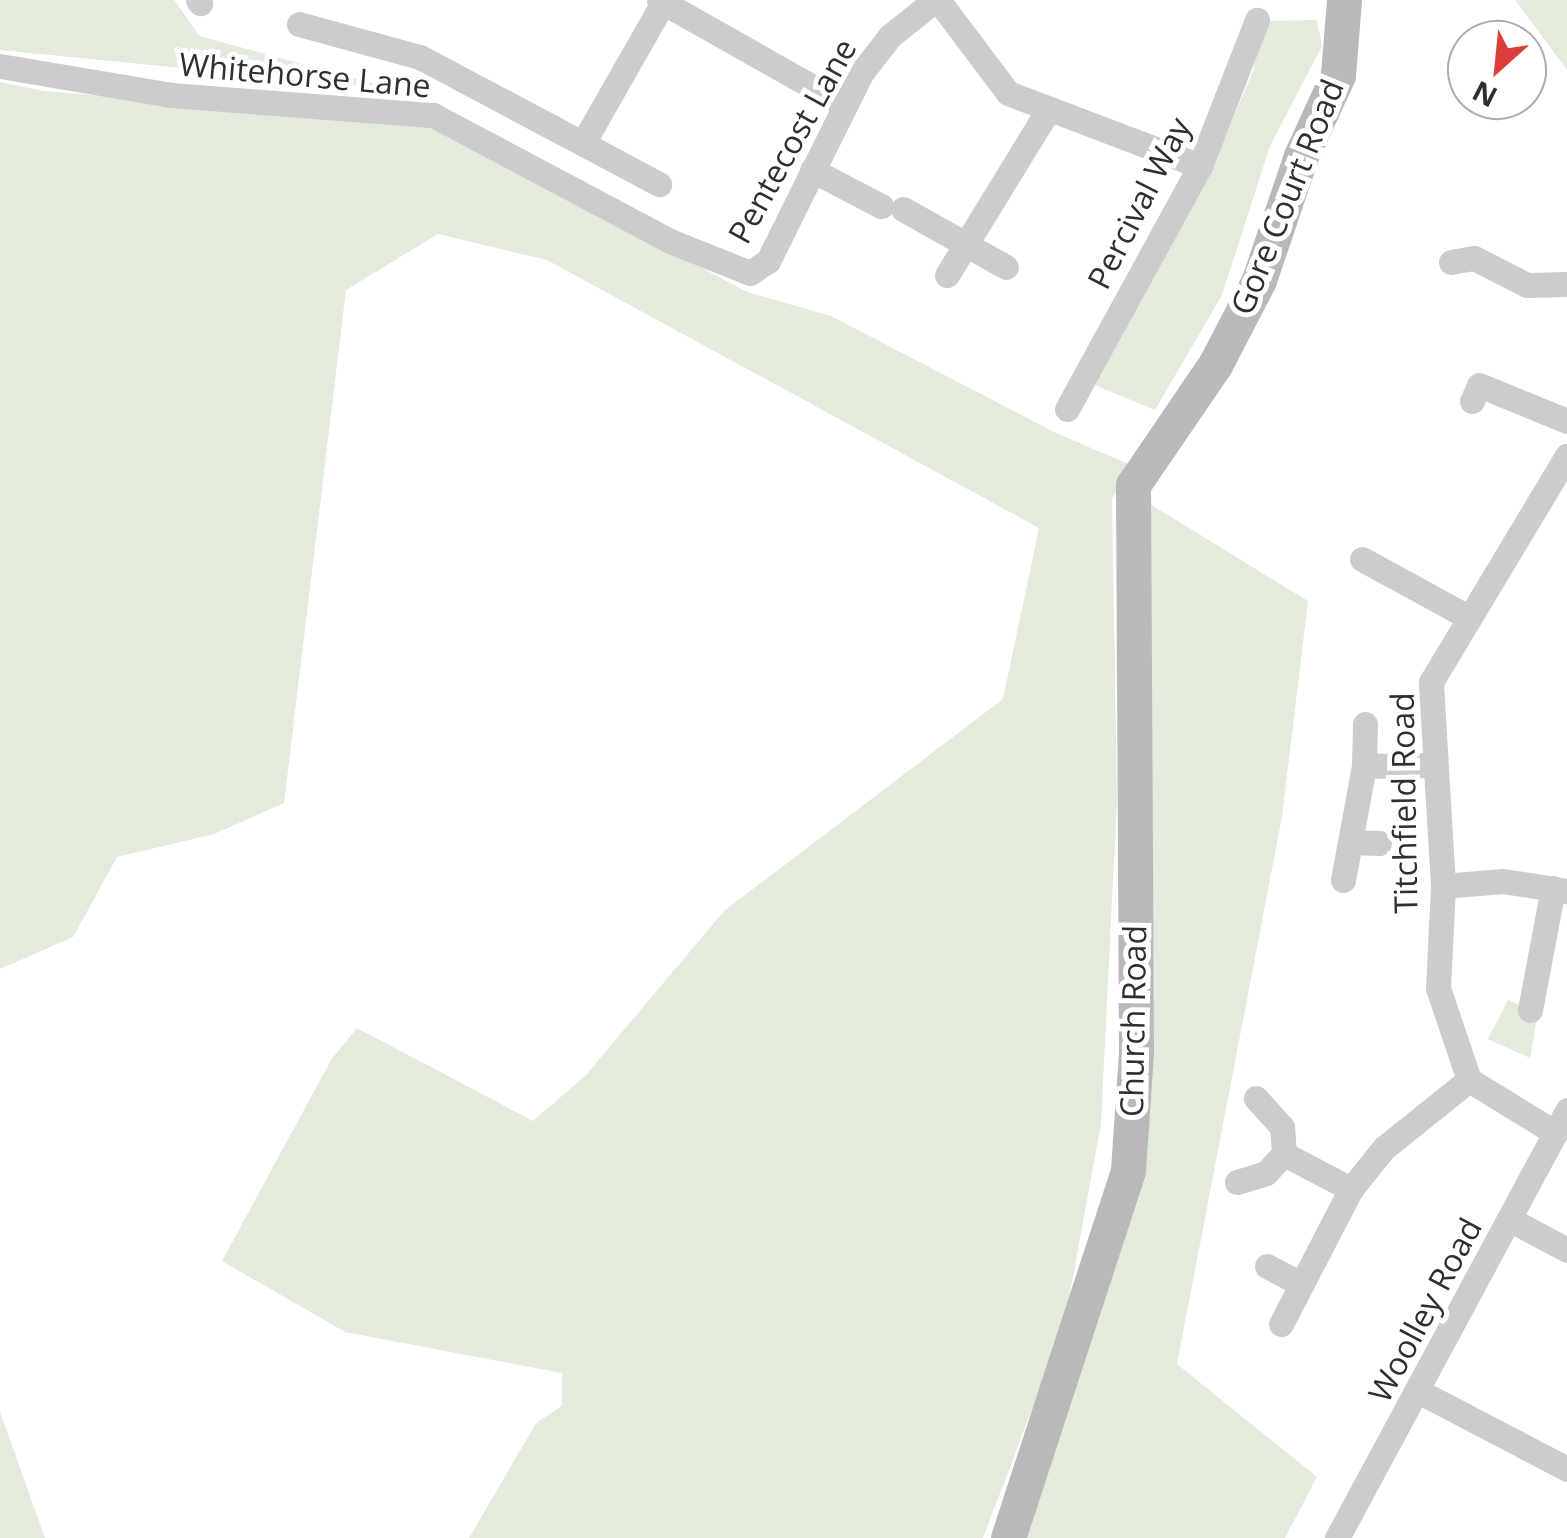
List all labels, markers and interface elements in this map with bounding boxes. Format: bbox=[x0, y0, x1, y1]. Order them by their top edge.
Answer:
north arrow bbox=[1447, 20, 1547, 120]
street label: Pentecost Lane bbox=[720, 32, 864, 250]
street label: Whitehorse Lane bbox=[178, 45, 432, 105]
text: N bbox=[1466, 73, 1503, 117]
street label: Gore Court Road bbox=[1222, 74, 1352, 320]
street label: Percival Way bbox=[1079, 111, 1199, 295]
street label: Titchfield Road bbox=[1383, 692, 1425, 914]
street label: Church Road bbox=[1112, 925, 1154, 1117]
street label: Woolley Road bbox=[1360, 1211, 1490, 1409]

